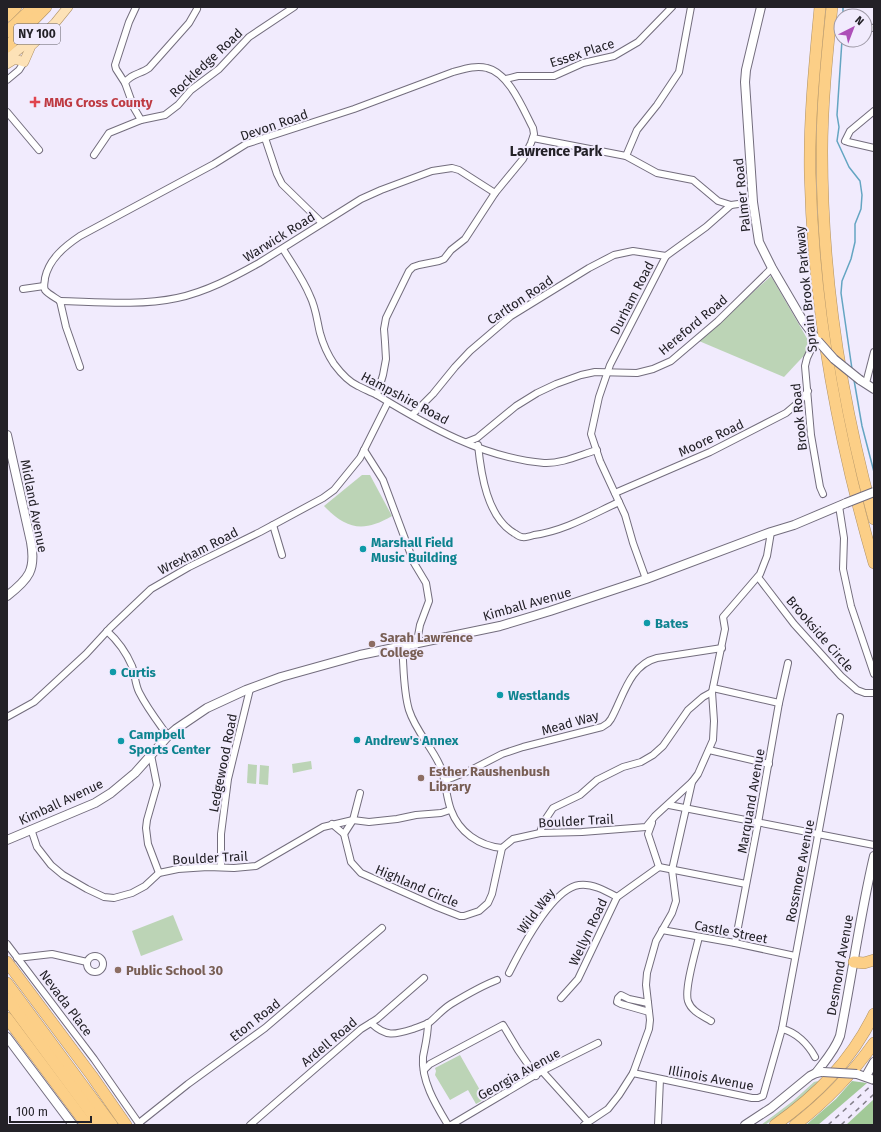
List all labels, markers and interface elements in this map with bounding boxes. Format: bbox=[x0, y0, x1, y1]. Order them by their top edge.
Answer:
north arrow bbox=[833, 8, 873, 48]
text: N bbox=[852, 14, 866, 28]
road number: NY 100 bbox=[14, 24, 60, 44]
street label: Rockledge Road bbox=[167, 26, 245, 100]
street label: Essex Place bbox=[548, 36, 616, 70]
place label: MMG Cross County bbox=[44, 95, 153, 110]
marker: MMG Cross County bbox=[29, 96, 41, 108]
street label: Devon Road bbox=[238, 106, 310, 144]
district label: Lawrence Park bbox=[510, 143, 602, 160]
street label: Palmer Road bbox=[731, 157, 753, 233]
street label: Warwick Road bbox=[240, 209, 318, 265]
street label: Sprain Brook Parkway bbox=[792, 224, 820, 353]
street label: Durham Road bbox=[607, 259, 657, 337]
street label: Carlton Road bbox=[484, 272, 556, 328]
street label: Hereford Road bbox=[656, 292, 730, 358]
street label: Hampshire Road bbox=[359, 369, 451, 427]
street label: Brook Road bbox=[788, 383, 810, 451]
street label: Moore Road bbox=[676, 416, 746, 460]
street label: Midland Avenue bbox=[18, 458, 50, 554]
street label: Wrexham Road bbox=[155, 524, 241, 578]
place label: Marshall Field Music Building bbox=[371, 535, 458, 565]
marker: Marshall Field Music Building bbox=[358, 544, 368, 554]
street label: Kimball Avenue bbox=[481, 584, 573, 624]
street label: Brookside Circle bbox=[783, 593, 857, 675]
place label: Bates bbox=[655, 616, 689, 631]
marker: Bates bbox=[642, 618, 652, 628]
place label: Sarah Lawrence College bbox=[380, 630, 473, 660]
marker: Sarah Lawrence College bbox=[367, 639, 377, 649]
place label: Curtis bbox=[121, 665, 157, 680]
marker: Curtis bbox=[108, 667, 118, 677]
place label: Westlands bbox=[508, 688, 570, 703]
marker: Westlands bbox=[495, 690, 505, 700]
street label: Mead Way bbox=[540, 707, 601, 738]
street label: Ledgewood Road bbox=[206, 712, 240, 814]
place label: Campbell Sports Center bbox=[129, 727, 211, 757]
place label: Andrew's Annex bbox=[364, 733, 459, 748]
marker: Andrew's Annex bbox=[352, 735, 362, 745]
marker: Campbell Sports Center bbox=[116, 736, 126, 746]
street label: Marquand Avenue bbox=[734, 747, 768, 855]
place label: Esther Raushenbush Library bbox=[429, 764, 550, 794]
marker: Esther Raushenbush Library bbox=[416, 773, 426, 783]
street label: Kimball Avenue bbox=[16, 776, 106, 828]
street label: Boulder Trail bbox=[538, 812, 614, 830]
street label: Rossmore Avenue bbox=[783, 818, 817, 924]
street label: Boulder Trail bbox=[172, 849, 248, 867]
street label: Highland Circle bbox=[373, 862, 461, 910]
street label: Wild Way bbox=[514, 885, 558, 937]
street label: Wellyn Road bbox=[566, 896, 610, 968]
street label: Desmond Avenue bbox=[824, 913, 856, 1017]
street label: Castle Street bbox=[693, 918, 769, 947]
place label: Public School 30 bbox=[126, 963, 224, 978]
marker: Public School 30 bbox=[113, 965, 123, 975]
street label: Nevada Place bbox=[36, 967, 96, 1039]
street label: Eton Road bbox=[227, 996, 283, 1044]
street label: Ardell Road bbox=[298, 1014, 360, 1070]
street label: Georgia Avenue bbox=[475, 1045, 563, 1103]
street label: Illinois Avenue bbox=[667, 1062, 755, 1094]
scale bar bbox=[10, 1098, 91, 1124]
text: 100 m bbox=[16, 1105, 48, 1119]

